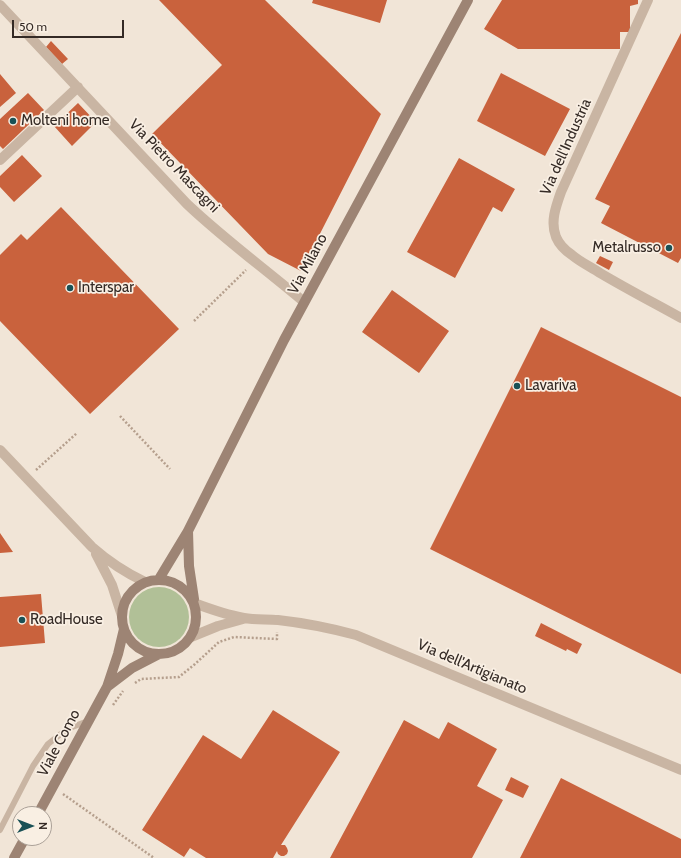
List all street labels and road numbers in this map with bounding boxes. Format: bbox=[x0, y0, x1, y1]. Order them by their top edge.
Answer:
street label: Via dell'Industria bbox=[537, 96, 595, 198]
street label: Via Pietro Mascagni bbox=[125, 116, 223, 216]
street label: Via Milano bbox=[285, 231, 331, 297]
street label: Via dell'Artigianato bbox=[414, 636, 530, 698]
street label: Viale Como bbox=[34, 706, 84, 780]

